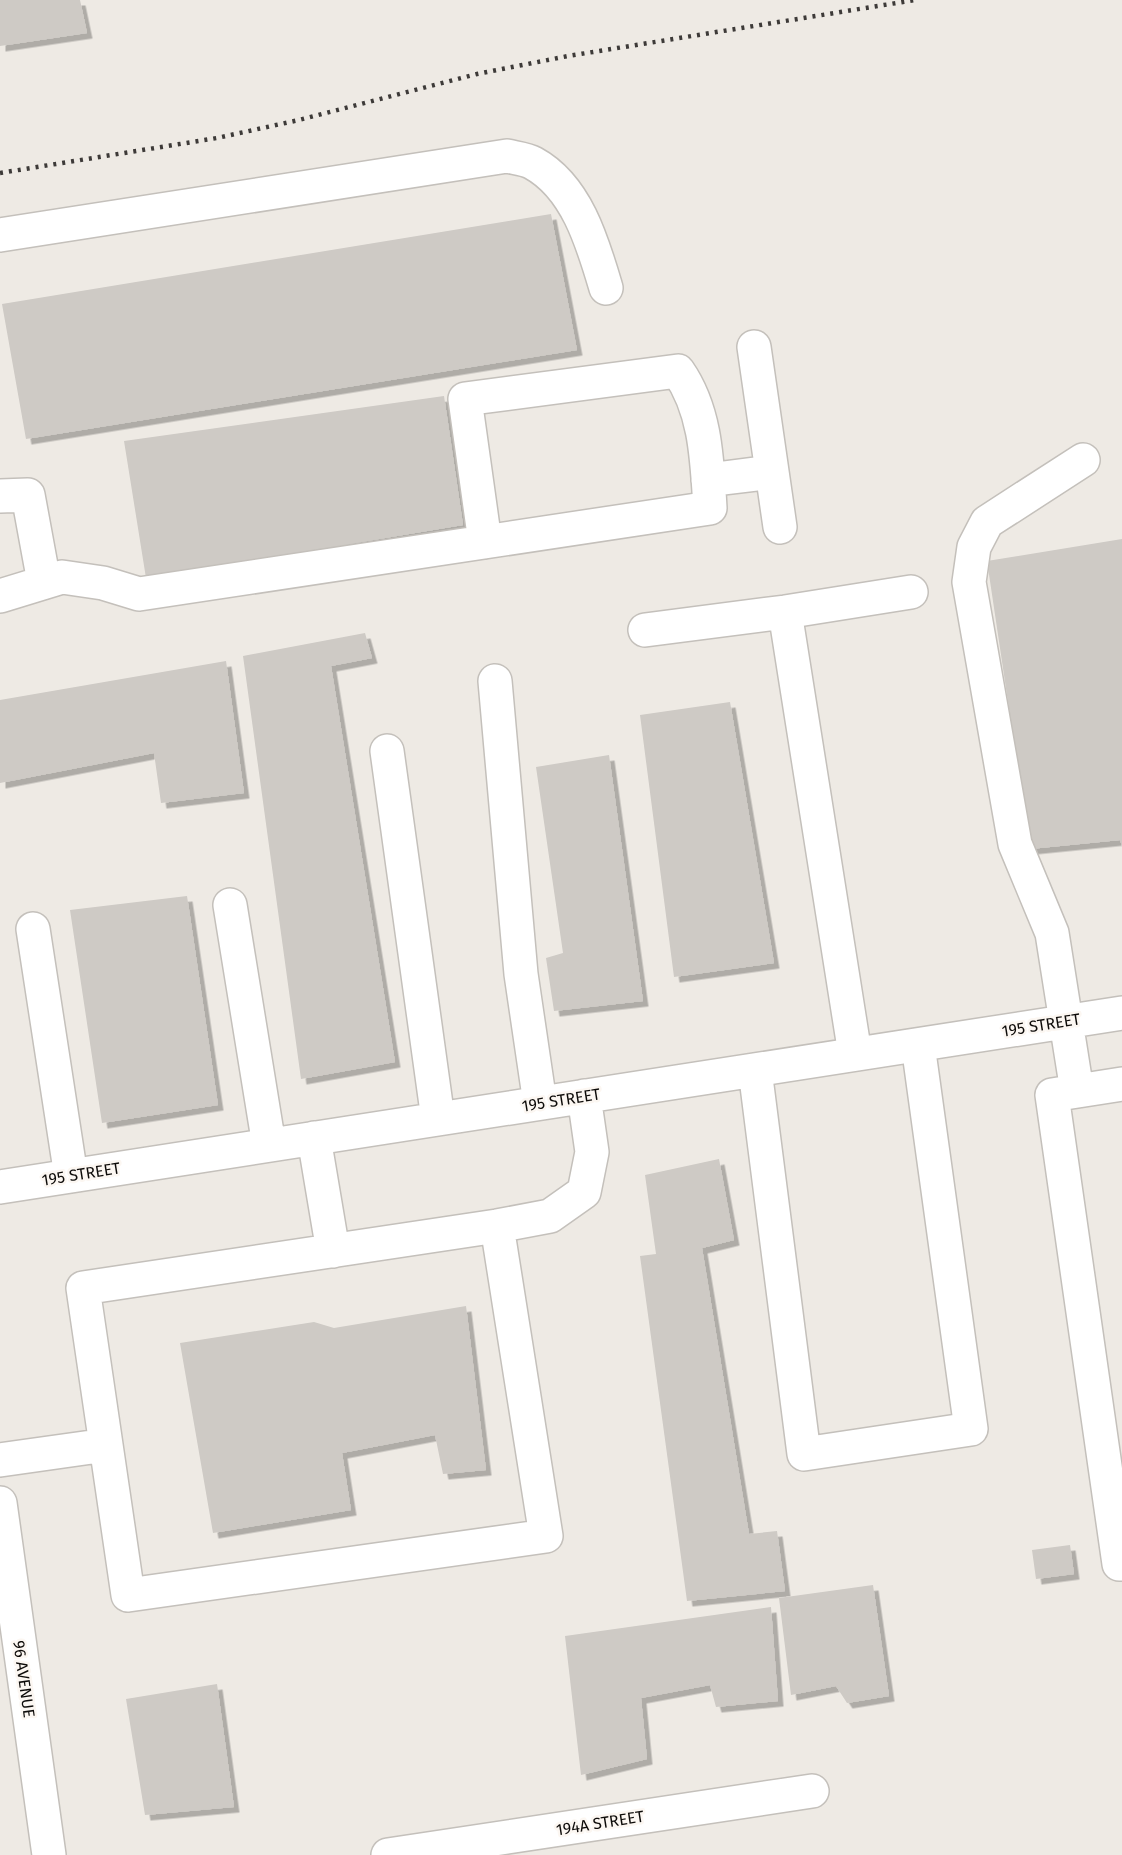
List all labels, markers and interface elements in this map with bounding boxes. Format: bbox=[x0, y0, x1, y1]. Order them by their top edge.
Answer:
street label: 195 STREET bbox=[1000, 1009, 1082, 1041]
street label: 195 STREET bbox=[520, 1084, 602, 1116]
street label: 195 STREET bbox=[40, 1158, 122, 1190]
street label: 96 AVENUE bbox=[9, 1639, 39, 1719]
street label: 194A STREET bbox=[555, 1807, 646, 1839]

